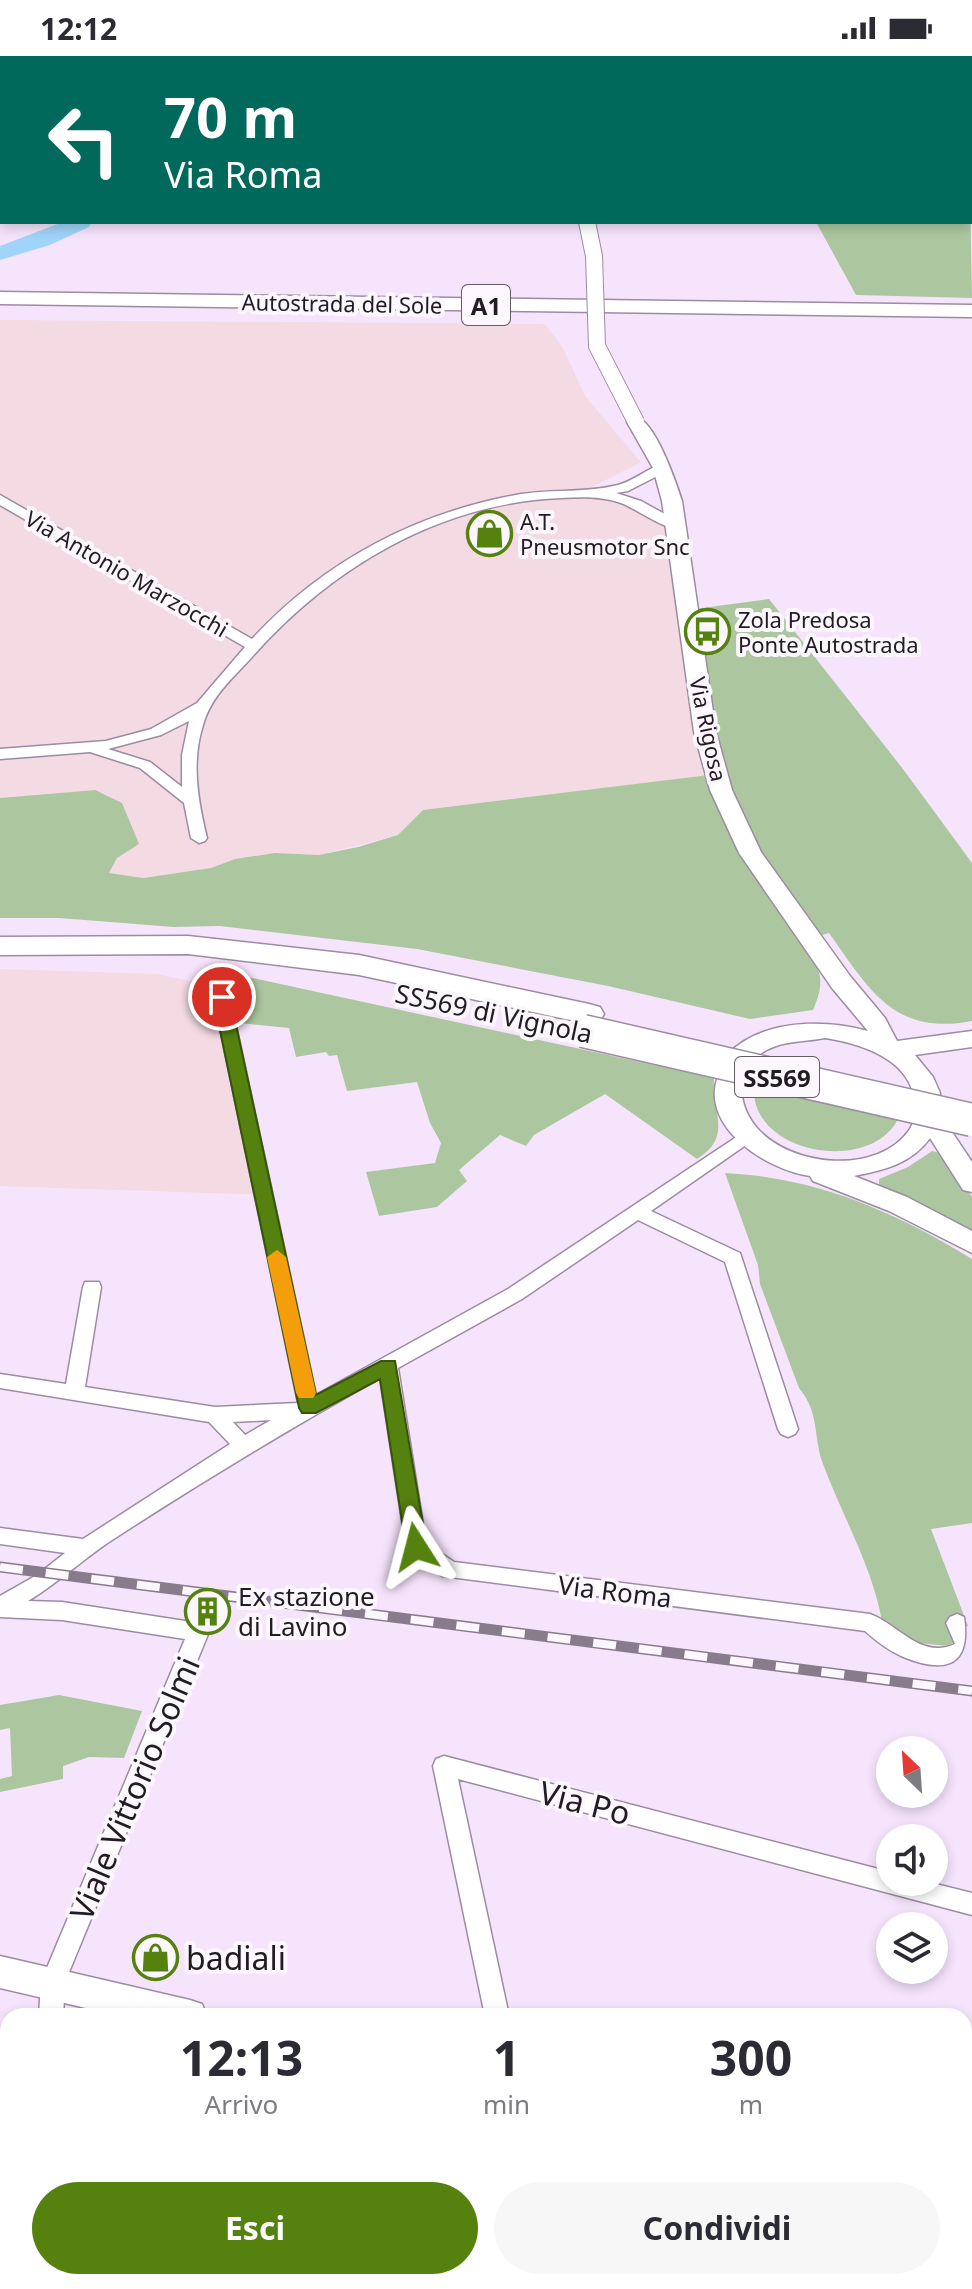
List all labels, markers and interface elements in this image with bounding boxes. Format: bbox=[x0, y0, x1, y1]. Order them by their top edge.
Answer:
text: 12:12 bbox=[40, 8, 117, 49]
text: 70 m bbox=[164, 78, 297, 154]
icon: left bbox=[32, 88, 136, 192]
text: Via Roma bbox=[164, 150, 322, 199]
road number: A1 bbox=[462, 285, 510, 325]
street label: Autostrada del Sole bbox=[241, 286, 443, 320]
street label: Via Antonio Marzocchi bbox=[20, 503, 234, 643]
place label: A.T. Pneusmotor Snc bbox=[520, 506, 690, 561]
shop icon: A.T. Pneusmotor Snc bbox=[465, 510, 513, 558]
place label: Zola Predosa Ponte Autostrada bbox=[738, 604, 919, 659]
bus stop icon: Zola Predosa Ponte Autostrada bbox=[683, 608, 731, 656]
street label: Via Rigosa bbox=[683, 674, 735, 784]
pin bbox=[188, 963, 256, 1031]
icon: arrive bbox=[200, 975, 244, 1019]
street label: SS569 di Vignola bbox=[392, 975, 596, 1051]
road number: SS569 bbox=[735, 1057, 819, 1097]
position arrow bbox=[374, 1505, 458, 1589]
street label: Via Roma bbox=[556, 1566, 674, 1616]
place label: Ex stazione di Lavino bbox=[238, 1578, 375, 1644]
building icon: Ex stazione di Lavino bbox=[183, 1587, 231, 1635]
street label: Viale Vittorio Solmi bbox=[59, 1650, 209, 1926]
north arrow bbox=[876, 1736, 948, 1808]
map controls bbox=[876, 1736, 948, 1984]
street label: Via Po bbox=[535, 1770, 635, 1834]
button: sound bbox=[876, 1824, 948, 1896]
button: layers bbox=[876, 1912, 948, 1984]
shop icon: badiali bbox=[131, 1933, 179, 1981]
place label: badiali bbox=[186, 1936, 286, 1979]
text: 12:13 bbox=[180, 2025, 303, 2090]
text: 1 bbox=[493, 2025, 520, 2090]
text: 300 bbox=[710, 2025, 792, 2090]
text: Arrivo bbox=[205, 2086, 278, 2122]
text: min bbox=[483, 2086, 530, 2122]
text: m bbox=[739, 2086, 763, 2122]
button: Esci bbox=[32, 2182, 478, 2274]
button: Condividi bbox=[494, 2182, 940, 2274]

